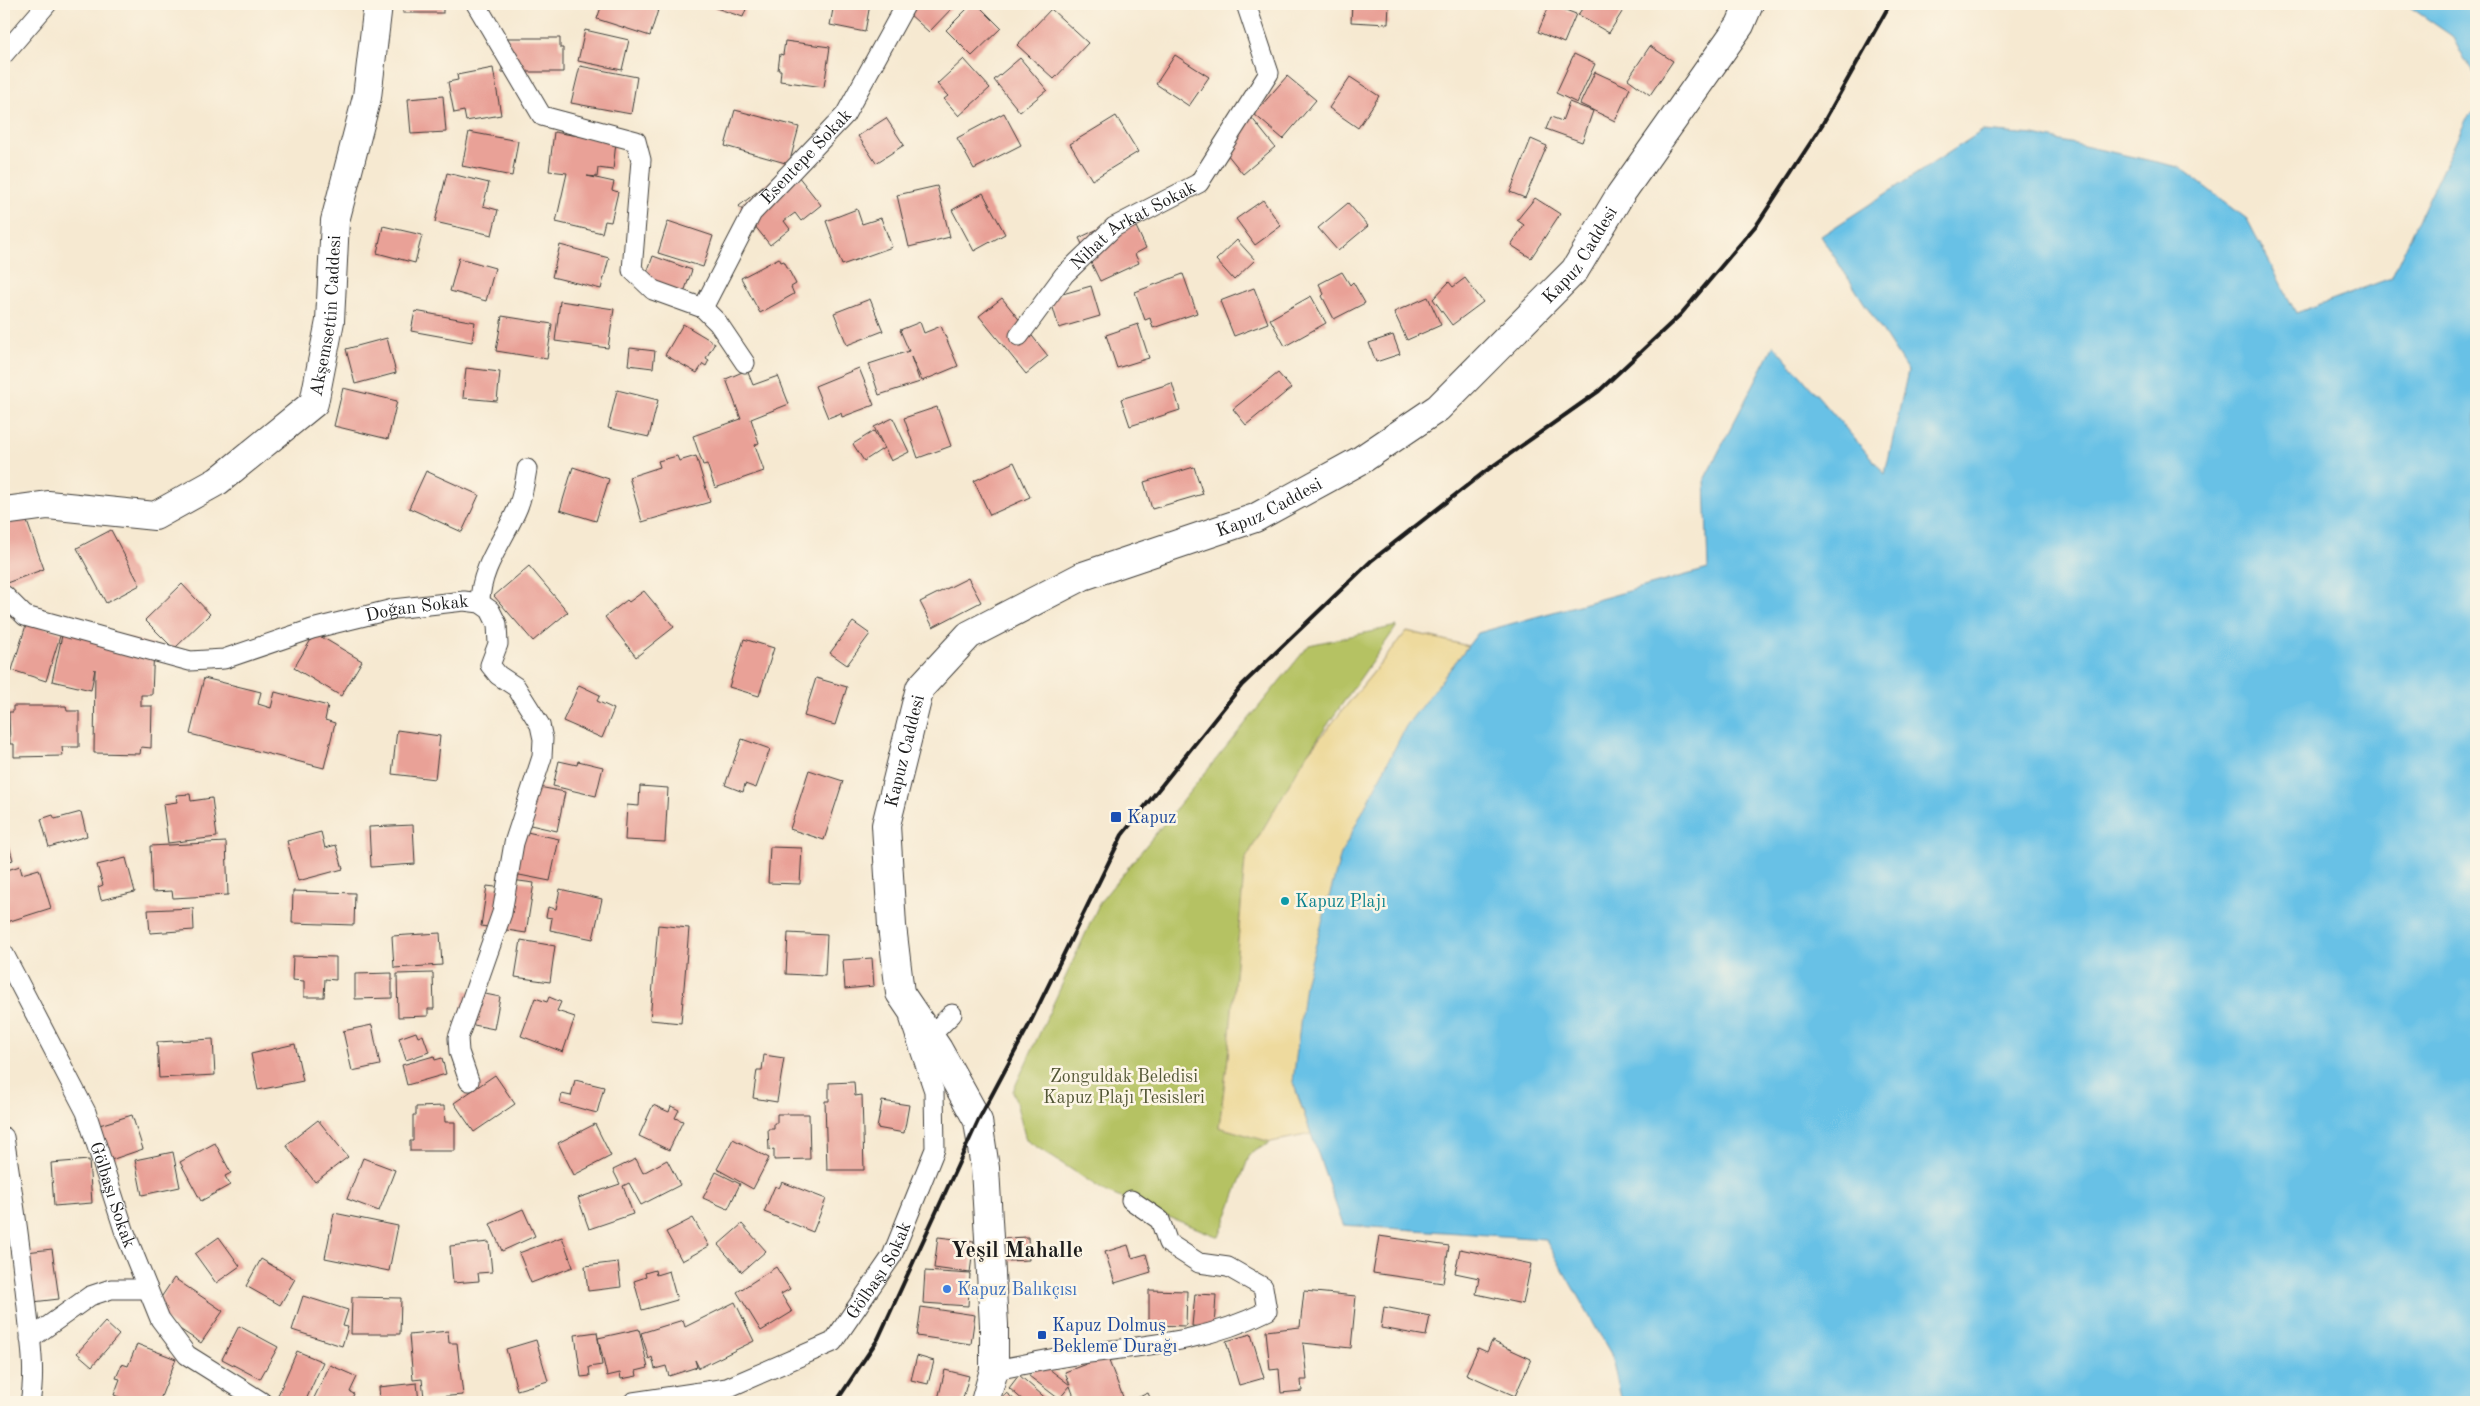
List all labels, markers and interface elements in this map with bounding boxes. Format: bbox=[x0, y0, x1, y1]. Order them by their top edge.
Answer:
street label: Esentepe Sokak bbox=[758, 106, 855, 208]
street label: Nihat Arkat Sokak bbox=[1067, 178, 1199, 274]
street label: Kapuz Caddesi bbox=[1539, 204, 1621, 307]
street label: Akşemsettin Caddesi bbox=[307, 235, 344, 398]
street label: Kapuz Caddesi bbox=[1214, 475, 1325, 540]
street label: Doğan Sokak bbox=[364, 593, 470, 625]
street label: Kapuz Caddesi bbox=[883, 693, 928, 809]
place label: Kapuz bbox=[1127, 809, 1176, 827]
marker: Kapuz bbox=[1109, 810, 1123, 824]
place label: Kapuz Plajı bbox=[1295, 893, 1386, 911]
marker: Kapuz Plajı bbox=[1279, 895, 1291, 907]
park label: Zonguldak Beledisi Kapuz Plajı Tesisleri bbox=[1043, 1068, 1205, 1107]
street label: Gölbaşı Sokak bbox=[86, 1140, 138, 1251]
street label: Gölbaşı Sokak bbox=[843, 1219, 915, 1323]
district label: Yeşil Mahalle bbox=[951, 1240, 1083, 1262]
place label: Kapuz Balıkçısı bbox=[957, 1281, 1077, 1299]
marker: Kapuz Balıkçısı bbox=[941, 1283, 953, 1295]
place label: Kapuz Dolmuş Bekleme Durağı bbox=[1052, 1317, 1177, 1356]
marker: Kapuz Dolmuş Bekleme Durağı bbox=[1036, 1329, 1048, 1341]

